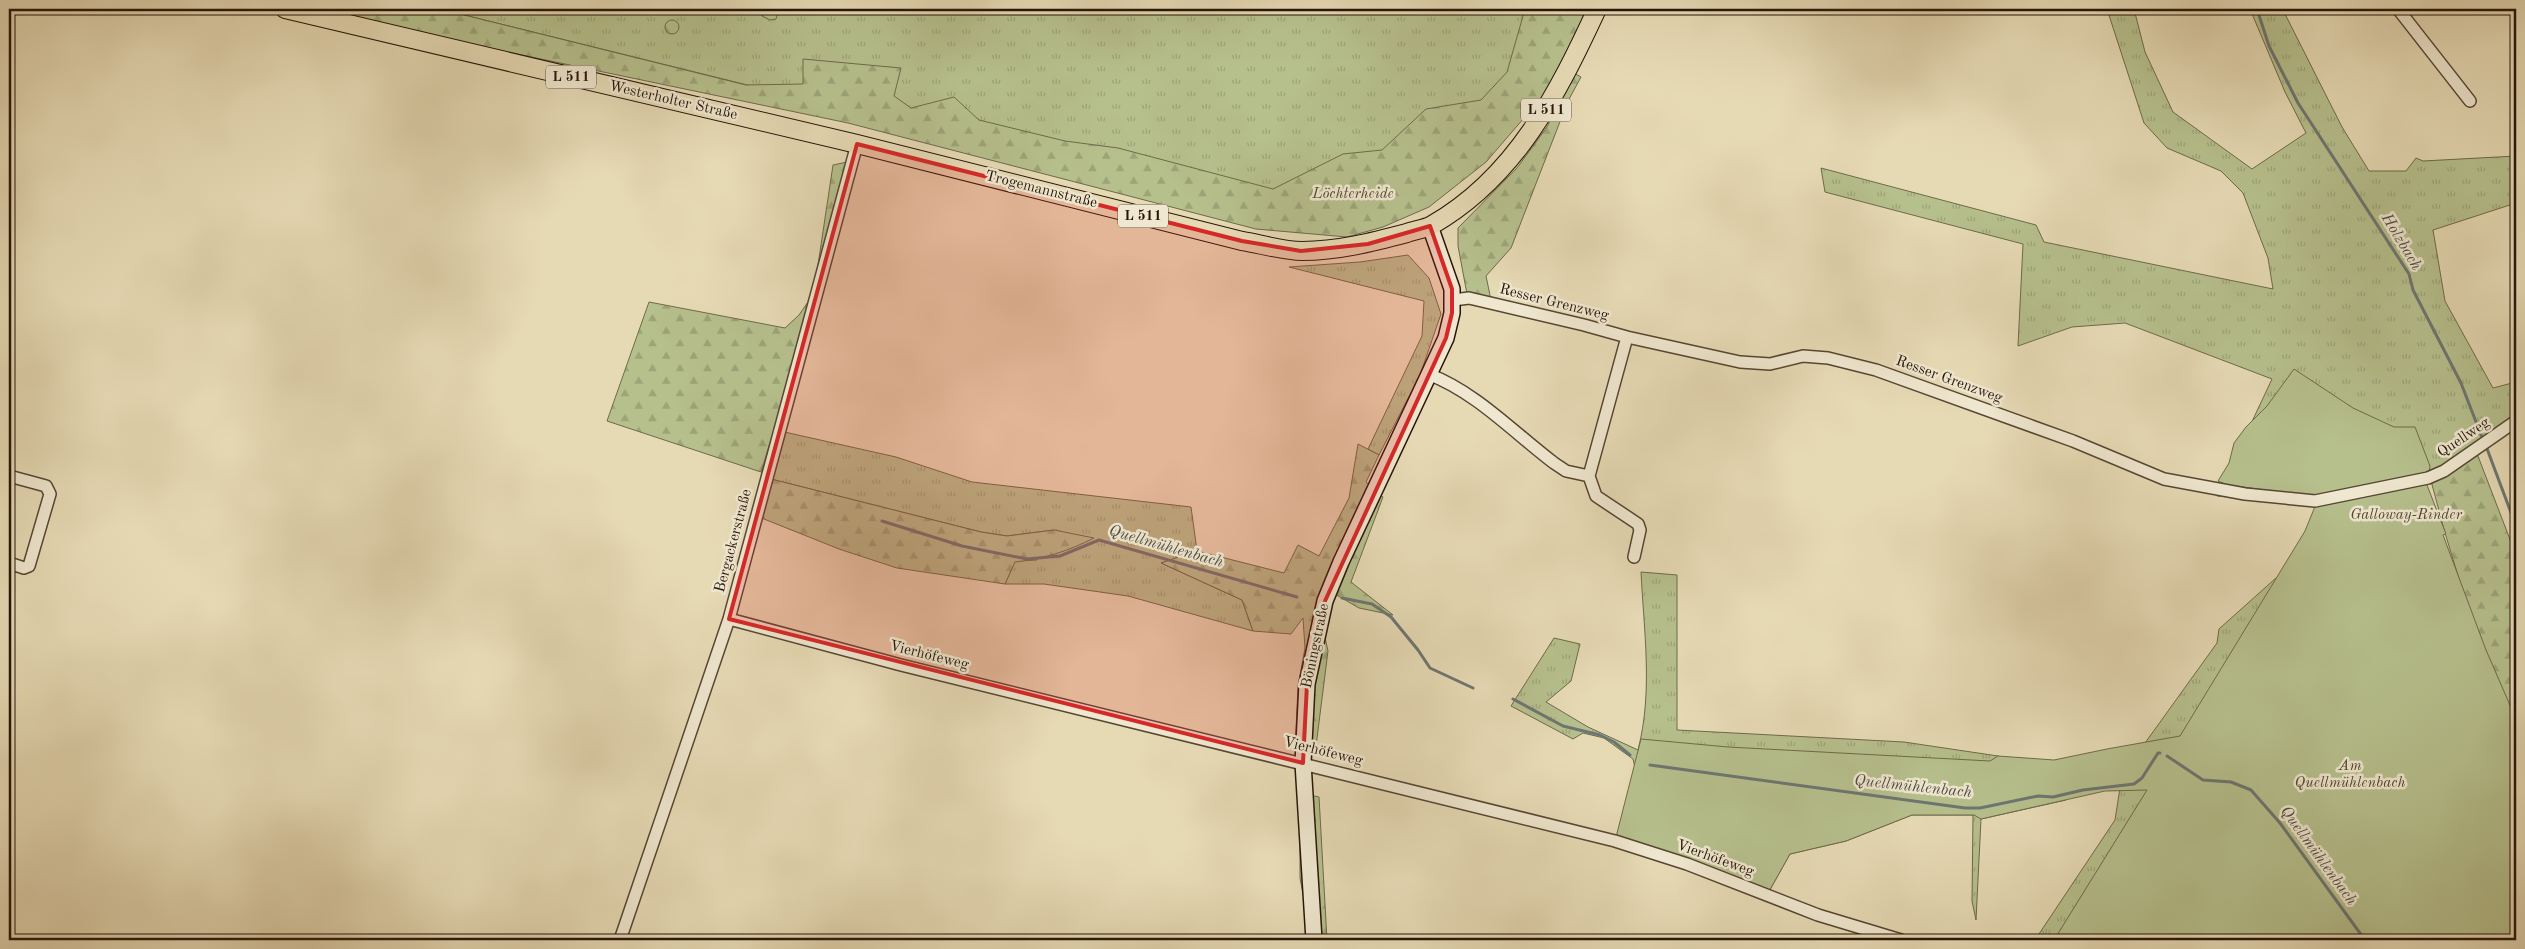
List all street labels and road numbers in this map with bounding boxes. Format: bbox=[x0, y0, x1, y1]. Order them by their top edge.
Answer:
road number: L 511 bbox=[546, 66, 596, 88]
street label: Westerholter Straße bbox=[607, 79, 739, 123]
road number: L 511 bbox=[1521, 98, 1571, 122]
street label: Trogemannstraße bbox=[983, 169, 1099, 211]
road number: L 511 bbox=[1118, 205, 1168, 228]
street label: Resser Grenzweg bbox=[1498, 282, 1610, 324]
street label: Resser Grenzweg bbox=[1894, 354, 2004, 406]
street label: Quellweg bbox=[2435, 415, 2493, 461]
street label: Bergackerstraße bbox=[713, 488, 755, 594]
street label: Böningstraße bbox=[1300, 602, 1332, 690]
street label: Vierhöfeweg bbox=[888, 639, 970, 673]
street label: Vierhöfeweg bbox=[1282, 735, 1364, 769]
street label: Vierhöfeweg bbox=[1674, 838, 1756, 880]

